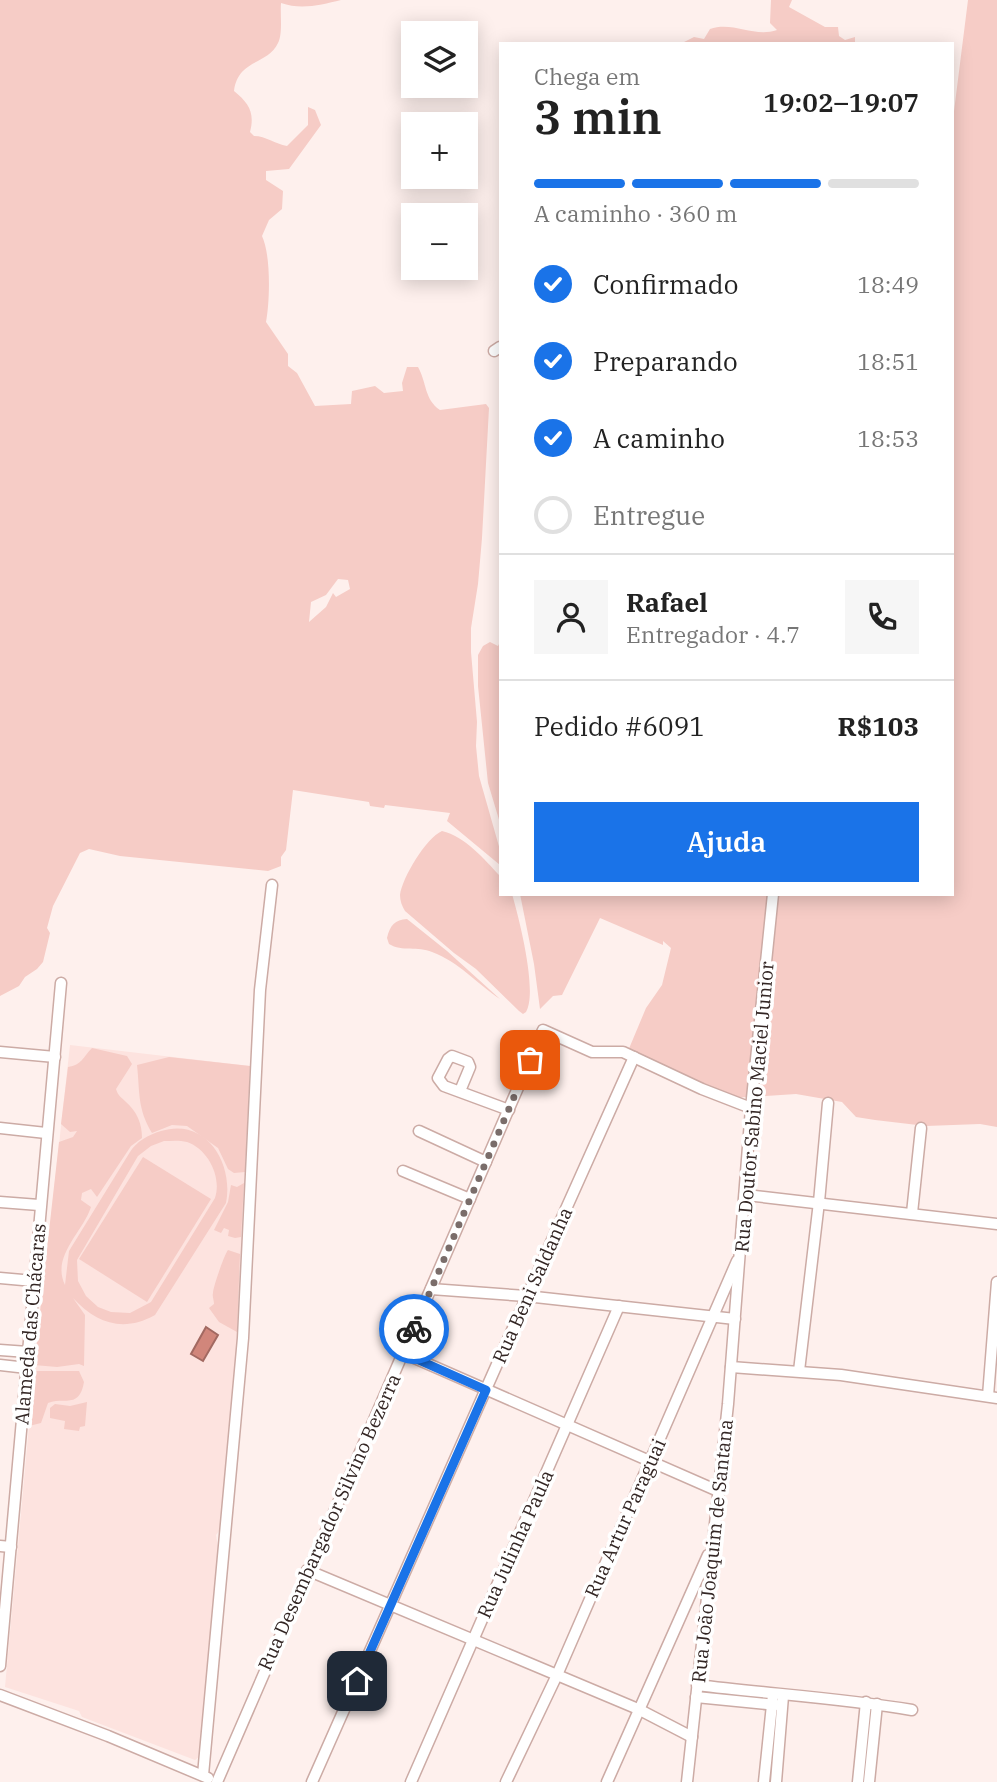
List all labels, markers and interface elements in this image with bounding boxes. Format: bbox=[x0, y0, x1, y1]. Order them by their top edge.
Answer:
map controls bbox=[401, 21, 478, 280]
button: layers bbox=[401, 21, 478, 98]
text: Chega em bbox=[534, 61, 640, 91]
text: 19:02–19:07 bbox=[763, 85, 919, 119]
text: 3 min bbox=[534, 87, 662, 147]
button: + bbox=[401, 112, 478, 189]
text: A caminho · 360 m bbox=[534, 198, 737, 228]
button: − bbox=[401, 203, 478, 280]
icon: check bbox=[534, 265, 572, 303]
text: Confirmado bbox=[593, 267, 738, 301]
text: 18:49 bbox=[857, 269, 919, 299]
icon: check bbox=[534, 342, 572, 380]
text: Preparando bbox=[593, 344, 738, 378]
text: 18:51 bbox=[857, 346, 919, 376]
icon: check bbox=[534, 419, 572, 457]
text: A caminho bbox=[593, 421, 725, 455]
text: 18:53 bbox=[857, 423, 919, 453]
text: Entregue bbox=[593, 498, 705, 532]
button: person bbox=[534, 580, 608, 654]
button: phone bbox=[845, 580, 919, 654]
text: Rafael bbox=[626, 585, 708, 619]
text: Entregador · 4.7 bbox=[626, 619, 800, 649]
text: Pedido #6091 bbox=[534, 709, 705, 743]
text: R$103 bbox=[838, 709, 919, 743]
button: Ajuda bbox=[534, 802, 919, 882]
street label: Rua Doutor Sabino Maciel Junior bbox=[729, 960, 779, 1253]
pin bbox=[500, 1030, 560, 1090]
icon: bag bbox=[511, 1041, 549, 1079]
street label: Rua Beni Saldanha bbox=[487, 1203, 577, 1367]
street label: Alameda das Chácaras bbox=[9, 1222, 51, 1426]
courier bbox=[379, 1294, 449, 1364]
icon: bike bbox=[395, 1310, 433, 1348]
street label: Rua Desembargador Silvino Bezerra bbox=[252, 1370, 406, 1674]
street label: Rua João Joaquim de Santana bbox=[686, 1418, 738, 1684]
street label: Rua Artur Paraguai bbox=[579, 1435, 671, 1601]
street label: Rua Julinha Paula bbox=[472, 1466, 558, 1622]
pin bbox=[327, 1651, 387, 1711]
icon: home bbox=[338, 1662, 376, 1700]

